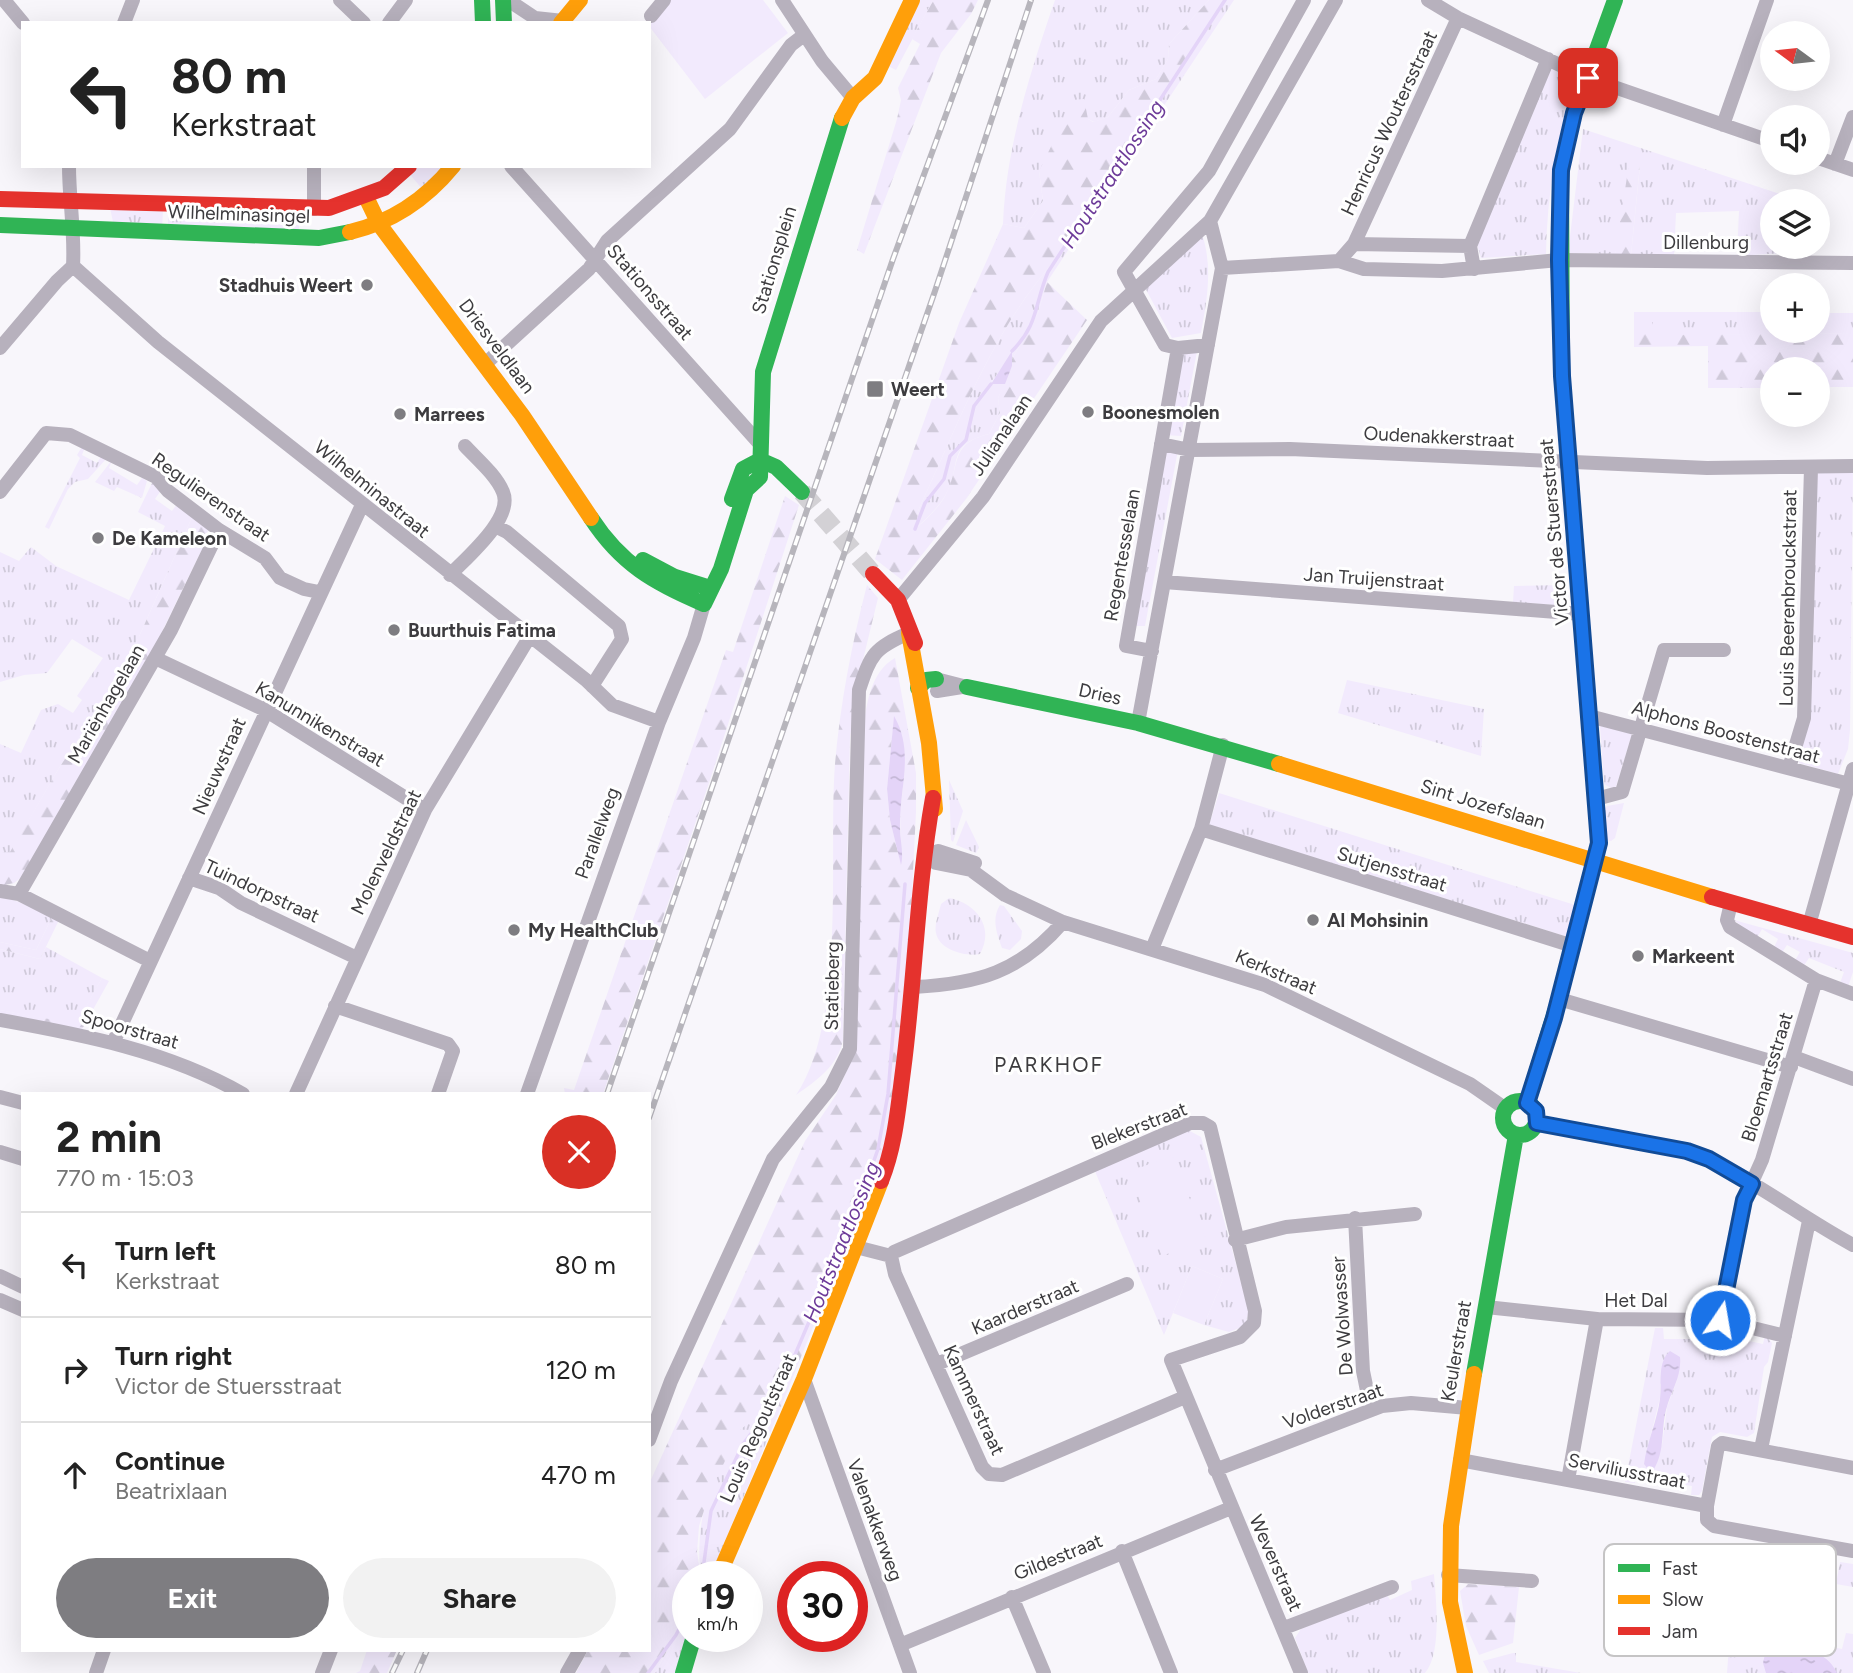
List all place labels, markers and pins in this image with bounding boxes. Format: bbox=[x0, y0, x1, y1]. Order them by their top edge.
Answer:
pin bbox=[1558, 48, 1618, 108]
place label: Stadhuis Weert bbox=[219, 274, 353, 297]
marker: Stadhuis Weert bbox=[359, 277, 375, 293]
place label: Weert bbox=[891, 378, 945, 401]
marker: Weert bbox=[865, 379, 885, 399]
place label: Boonesmolen bbox=[1102, 401, 1219, 424]
place label: Marrees bbox=[414, 403, 485, 426]
marker: Boonesmolen bbox=[1080, 404, 1096, 420]
marker: Marrees bbox=[392, 406, 408, 422]
place label: De Kameleon bbox=[112, 527, 227, 550]
marker: De Kameleon bbox=[90, 530, 106, 546]
place label: Buurthuis Fatima bbox=[408, 619, 556, 642]
marker: Buurthuis Fatima bbox=[386, 622, 402, 638]
place label: Al Mohsinin bbox=[1327, 909, 1428, 932]
marker: Al Mohsinin bbox=[1305, 912, 1321, 928]
place label: My HealthClub bbox=[528, 919, 658, 942]
marker: My HealthClub bbox=[506, 922, 522, 938]
place label: Markeent bbox=[1652, 945, 1735, 968]
marker: Markeent bbox=[1630, 948, 1646, 964]

